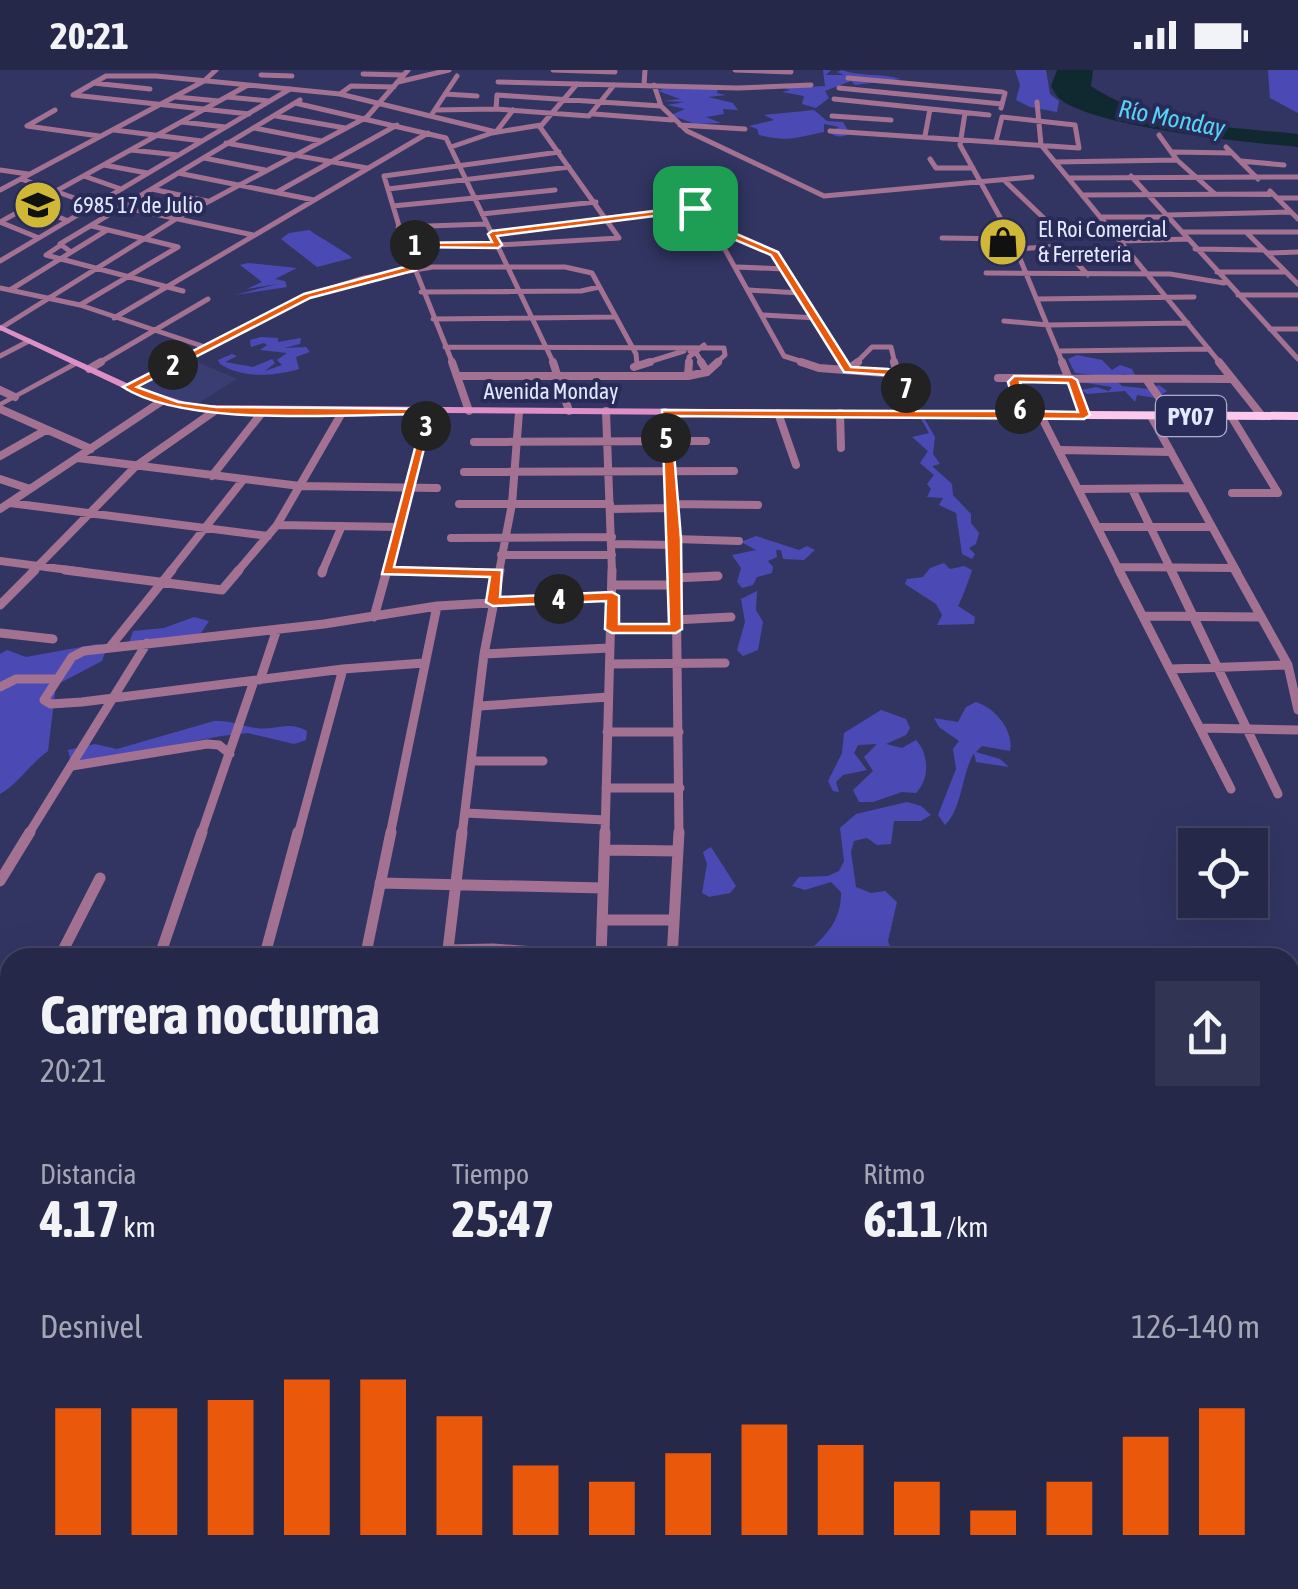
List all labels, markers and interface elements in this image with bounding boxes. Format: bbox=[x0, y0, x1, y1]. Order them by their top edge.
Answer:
text: 20:21 bbox=[50, 14, 129, 57]
water label: Río Monday bbox=[1116, 94, 1228, 142]
pin bbox=[653, 166, 738, 251]
school or university icon: 6985 17 de Julio bbox=[12, 179, 64, 231]
icon: arrive bbox=[668, 181, 723, 236]
place label: 6985 17 de Julio bbox=[73, 192, 203, 218]
shop icon: El Roi Comercial & Ferreteria bbox=[977, 216, 1029, 268]
place label: El Roi Comercial & Ferreteria bbox=[1038, 216, 1168, 267]
pin: 1 bbox=[390, 220, 440, 270]
text: 1 bbox=[408, 229, 422, 261]
pin: 2 bbox=[148, 340, 198, 390]
text: 2 bbox=[166, 349, 180, 381]
pin: 7 bbox=[881, 363, 931, 413]
text: 7 bbox=[899, 372, 913, 404]
street label: Avenida Monday bbox=[484, 378, 618, 404]
pin: 6 bbox=[995, 384, 1045, 434]
text: 6 bbox=[1013, 393, 1027, 425]
road number: PY07 bbox=[1156, 396, 1226, 436]
pin: 3 bbox=[401, 401, 451, 451]
text: 3 bbox=[419, 410, 433, 442]
pin: 5 bbox=[641, 413, 691, 463]
text: 5 bbox=[659, 422, 673, 454]
pin: 4 bbox=[534, 574, 584, 624]
text: 4 bbox=[552, 583, 566, 615]
map controls bbox=[1178, 828, 1268, 918]
button: locate bbox=[1178, 828, 1268, 918]
button: share bbox=[1155, 981, 1260, 1086]
text: Carrera nocturna bbox=[40, 983, 380, 1046]
text: 20:21 bbox=[40, 1052, 107, 1089]
text: Distancia bbox=[40, 1158, 137, 1190]
text: Tiempo bbox=[452, 1158, 529, 1190]
text: Ritmo bbox=[863, 1158, 925, 1190]
text: 4.17 bbox=[40, 1190, 119, 1248]
text: 25:47 bbox=[452, 1190, 555, 1248]
text: 6:11 bbox=[863, 1190, 943, 1248]
text: km bbox=[119, 1211, 156, 1243]
text: /km bbox=[943, 1211, 989, 1243]
text: Desnivel bbox=[40, 1308, 143, 1345]
text: 126–140 m bbox=[1131, 1308, 1260, 1345]

